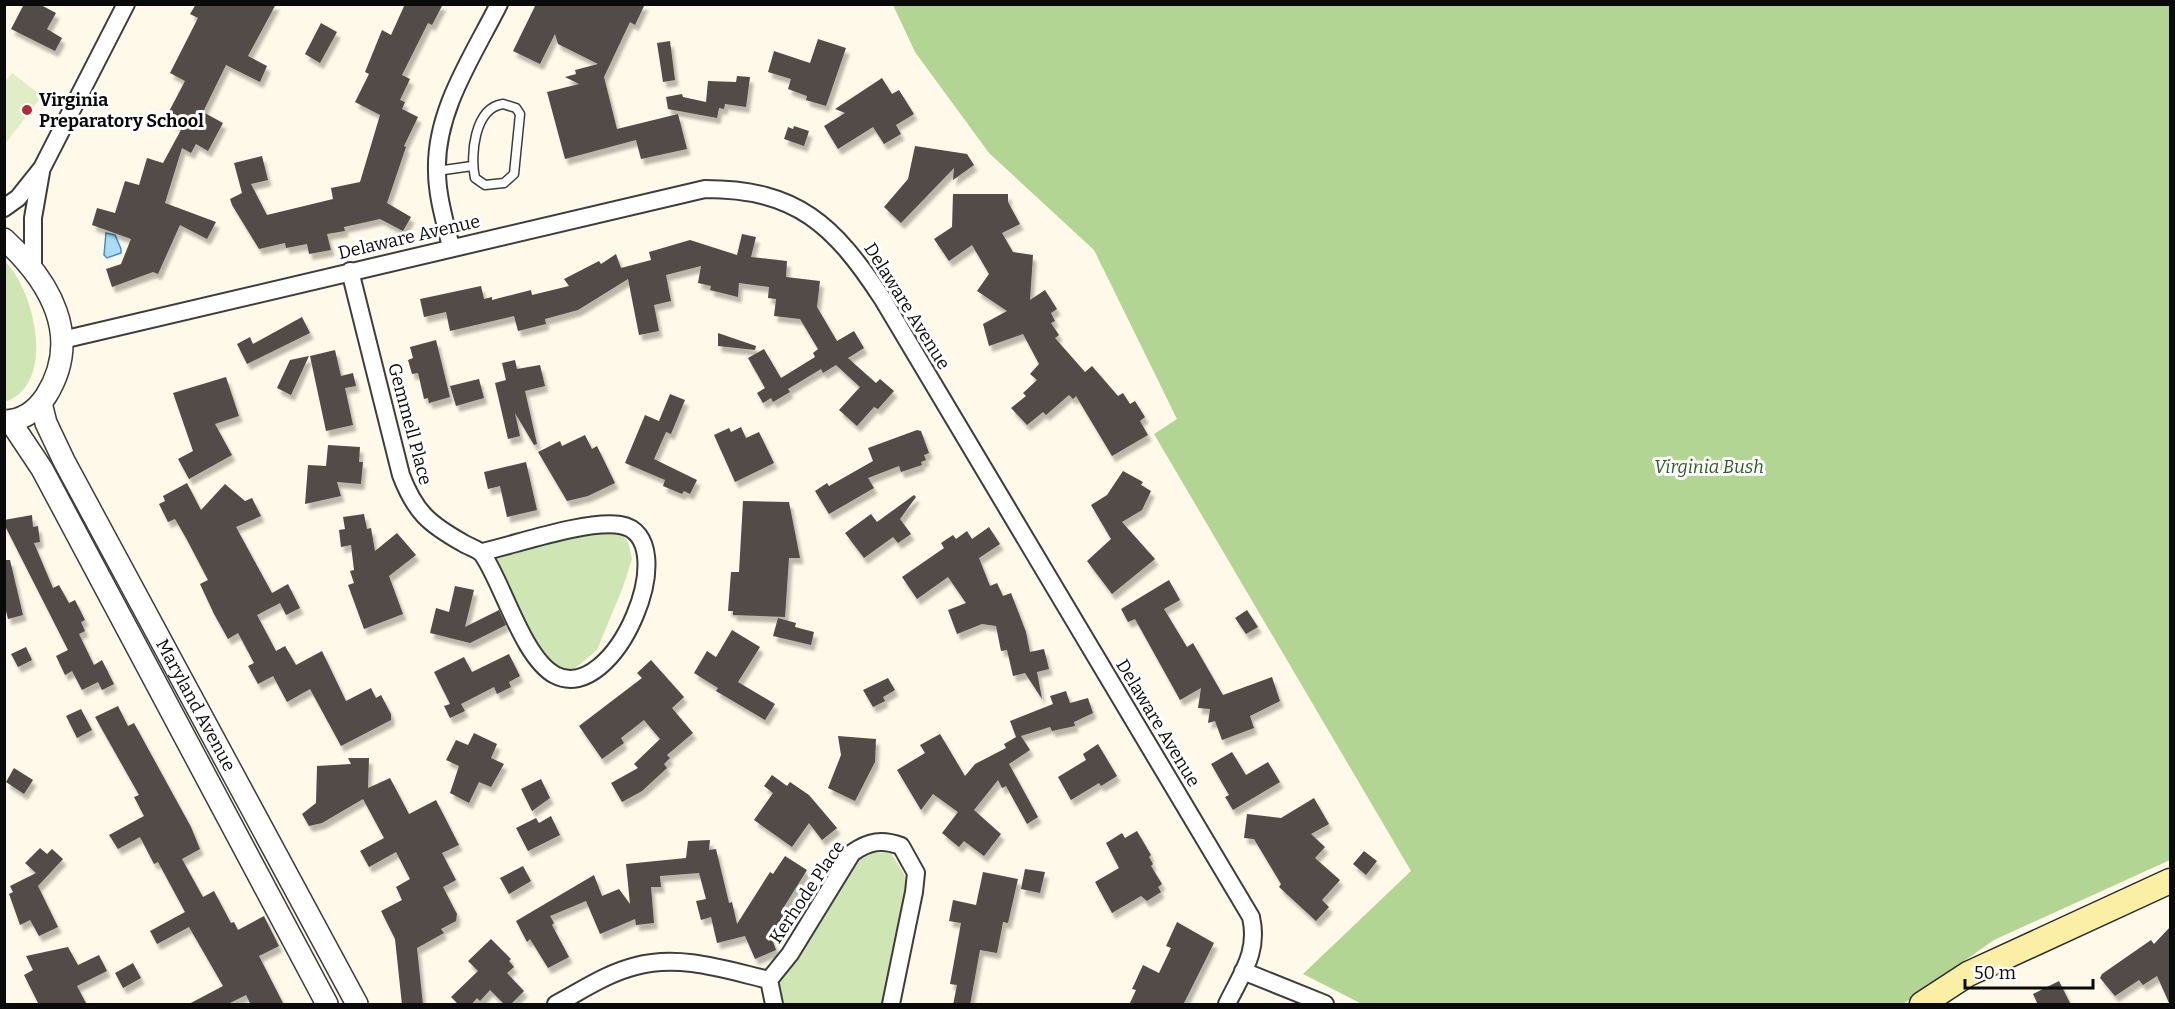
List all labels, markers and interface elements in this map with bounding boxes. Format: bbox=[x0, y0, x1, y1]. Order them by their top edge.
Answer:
place label: Virginia Preparatory School bbox=[39, 89, 204, 132]
marker: Virginia Preparatory School bbox=[20, 103, 34, 117]
street label: Delaware Avenue bbox=[336, 210, 482, 264]
street label: Delaware Avenue bbox=[859, 239, 955, 373]
street label: Gemmell Place bbox=[383, 361, 437, 487]
park label: Virginia Bush bbox=[1654, 456, 1764, 478]
street label: Maryland Avenue bbox=[151, 635, 240, 775]
street label: Delaware Avenue bbox=[1111, 655, 1205, 791]
street label: Kerhode Place bbox=[765, 836, 849, 948]
scale bar bbox=[1965, 952, 2092, 990]
text: 50 m bbox=[1974, 962, 2016, 984]

